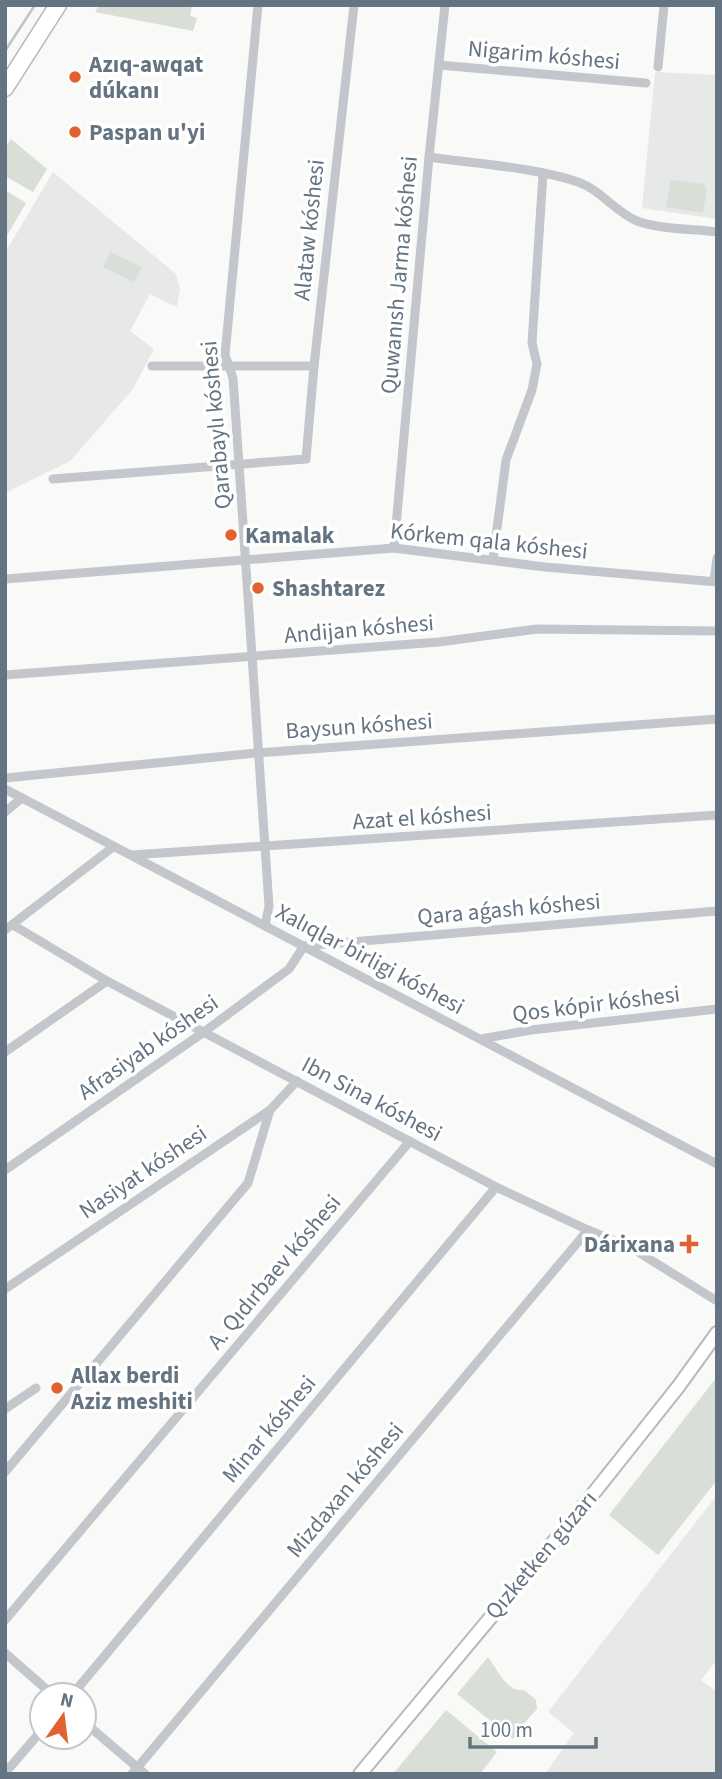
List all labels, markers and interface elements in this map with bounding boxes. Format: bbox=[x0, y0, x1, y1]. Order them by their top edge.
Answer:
street label: Nigarim kóshesi bbox=[466, 32, 622, 78]
place label: Azıq-awqat dúkanı bbox=[88, 48, 204, 107]
marker: Azıq-awqat dúkanı bbox=[67, 69, 83, 85]
place label: Paspan u'yi bbox=[89, 116, 205, 149]
marker: Paspan u'yi bbox=[67, 124, 83, 140]
street label: Quwanısh Jarma kóshesi bbox=[372, 155, 426, 395]
street label: Alataw kóshesi bbox=[285, 158, 333, 302]
street label: Qarabaylı kóshesi bbox=[192, 339, 240, 511]
street label: Kórkem qala kóshesi bbox=[389, 514, 589, 568]
place label: Kamalak bbox=[245, 519, 335, 552]
marker: Kamalak bbox=[223, 527, 239, 543]
place label: Shashtarez bbox=[272, 572, 385, 605]
marker: Shashtarez bbox=[250, 580, 266, 596]
street label: Andijan kóshesi bbox=[283, 606, 435, 652]
street label: Baysun kóshesi bbox=[284, 704, 434, 748]
street label: Azat el kóshesi bbox=[351, 796, 493, 838]
street label: Qara aǵash kóshesi bbox=[416, 885, 602, 933]
street label: Xalıqlar birligi kóshesi bbox=[270, 895, 470, 1023]
street label: Qos kópir kóshesi bbox=[510, 977, 682, 1031]
street label: Afrasiyab kóshesi bbox=[71, 986, 225, 1108]
street label: Ibn Sina kóshesi bbox=[296, 1048, 448, 1150]
street label: Nasiyat kóshesi bbox=[72, 1117, 214, 1227]
street label: A. Qıdırbaev kóshesi bbox=[199, 1187, 349, 1357]
place label: Dárixana bbox=[584, 1228, 675, 1261]
marker: Dárixana bbox=[681, 1236, 697, 1252]
place label: Allax berdi Aziz meshiti bbox=[70, 1359, 193, 1418]
street label: Minar kóshesi bbox=[214, 1368, 324, 1490]
marker: Allax berdi Aziz meshiti bbox=[49, 1380, 65, 1396]
street label: Mizdaxan kóshesi bbox=[279, 1415, 411, 1565]
street label: Qızketken gúzarı bbox=[477, 1484, 605, 1626]
north arrow bbox=[28, 1681, 98, 1751]
text: N bbox=[57, 1686, 76, 1716]
scale bar bbox=[470, 1706, 596, 1750]
text: 100 m bbox=[480, 1715, 533, 1745]

